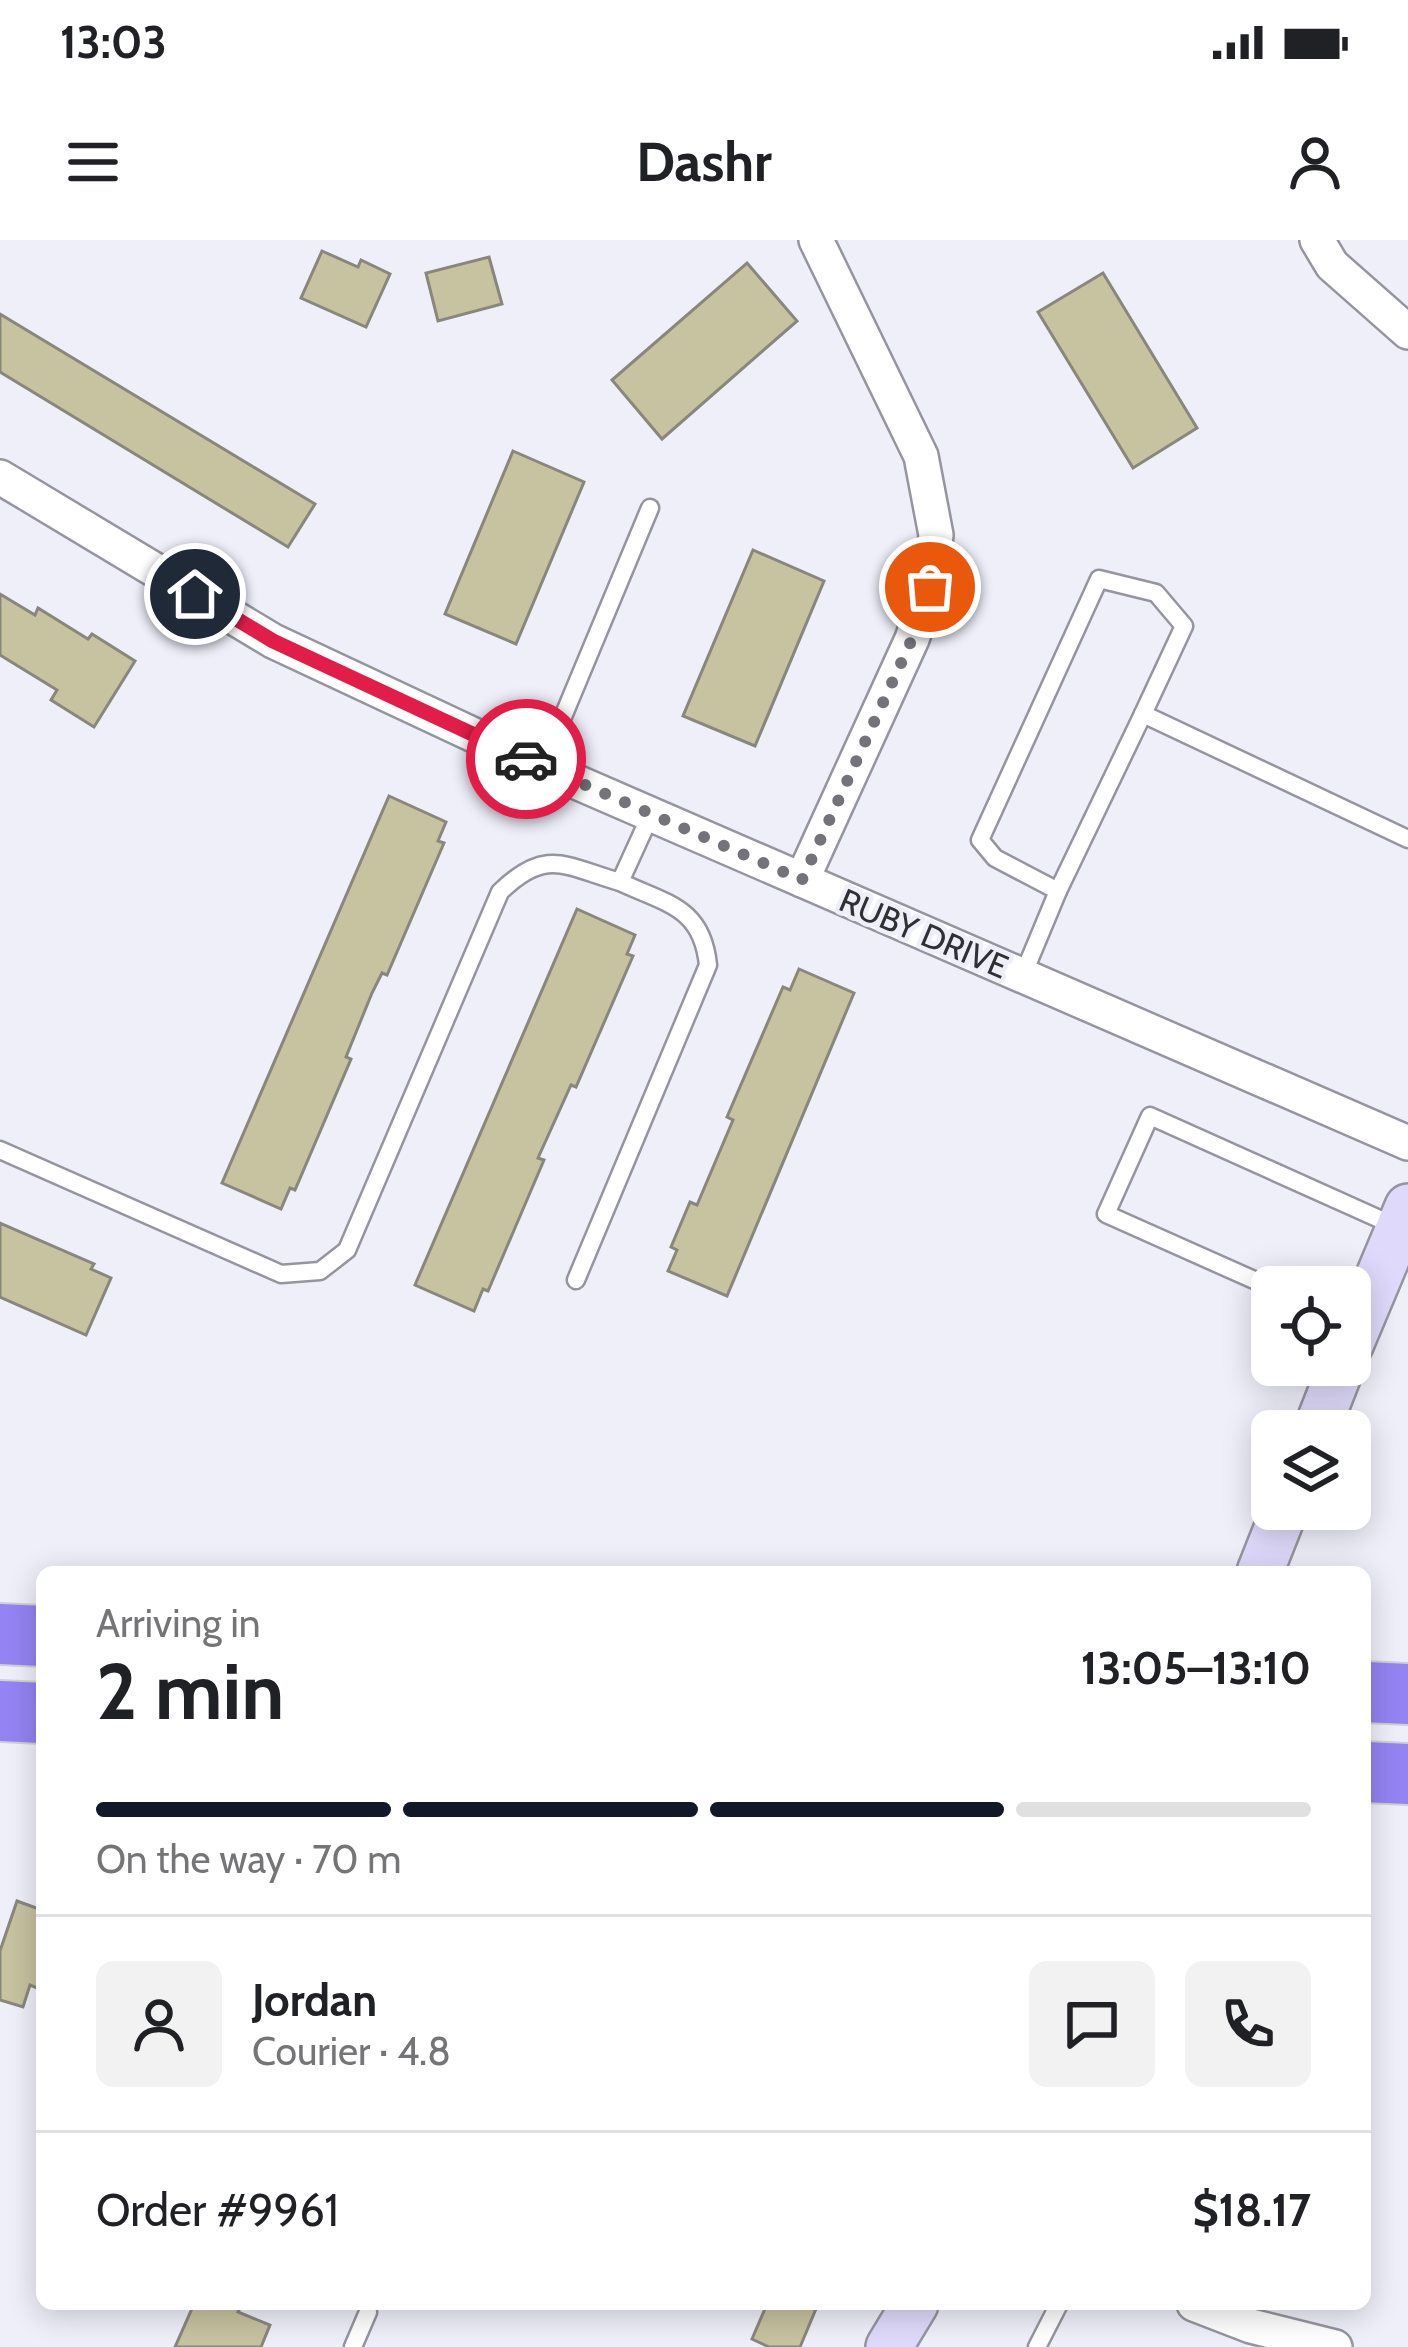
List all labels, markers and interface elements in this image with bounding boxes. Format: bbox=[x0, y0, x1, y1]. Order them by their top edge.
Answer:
text: 13:03 bbox=[60, 15, 167, 69]
icon: menu bbox=[60, 129, 126, 195]
text: Dashr bbox=[636, 129, 772, 195]
icon: person bbox=[1282, 129, 1348, 195]
pin bbox=[879, 536, 981, 638]
pin bbox=[144, 543, 246, 645]
icon: bag bbox=[897, 554, 963, 620]
icon: home bbox=[162, 561, 228, 627]
courier bbox=[466, 699, 586, 819]
icon: car bbox=[493, 726, 559, 792]
street label: RUBY DRIVE bbox=[834, 880, 1014, 986]
map controls bbox=[1251, 1266, 1371, 1530]
button: locate bbox=[1251, 1266, 1371, 1386]
button: layers bbox=[1251, 1410, 1371, 1530]
text: Arriving in bbox=[96, 1599, 260, 1647]
text: 13:05–13:10 bbox=[1081, 1641, 1311, 1695]
text: 2 min bbox=[96, 1644, 284, 1739]
text: On the way · 70 m bbox=[96, 1835, 401, 1883]
button: person bbox=[96, 1961, 222, 2087]
button: chat bbox=[1029, 1961, 1155, 2087]
button: phone bbox=[1185, 1961, 1311, 2087]
text: Jordan bbox=[252, 1973, 377, 2027]
text: Courier · 4.8 bbox=[252, 2027, 451, 2075]
text: Order #9961 bbox=[96, 2183, 339, 2237]
text: $18.17 bbox=[1192, 2183, 1311, 2237]

